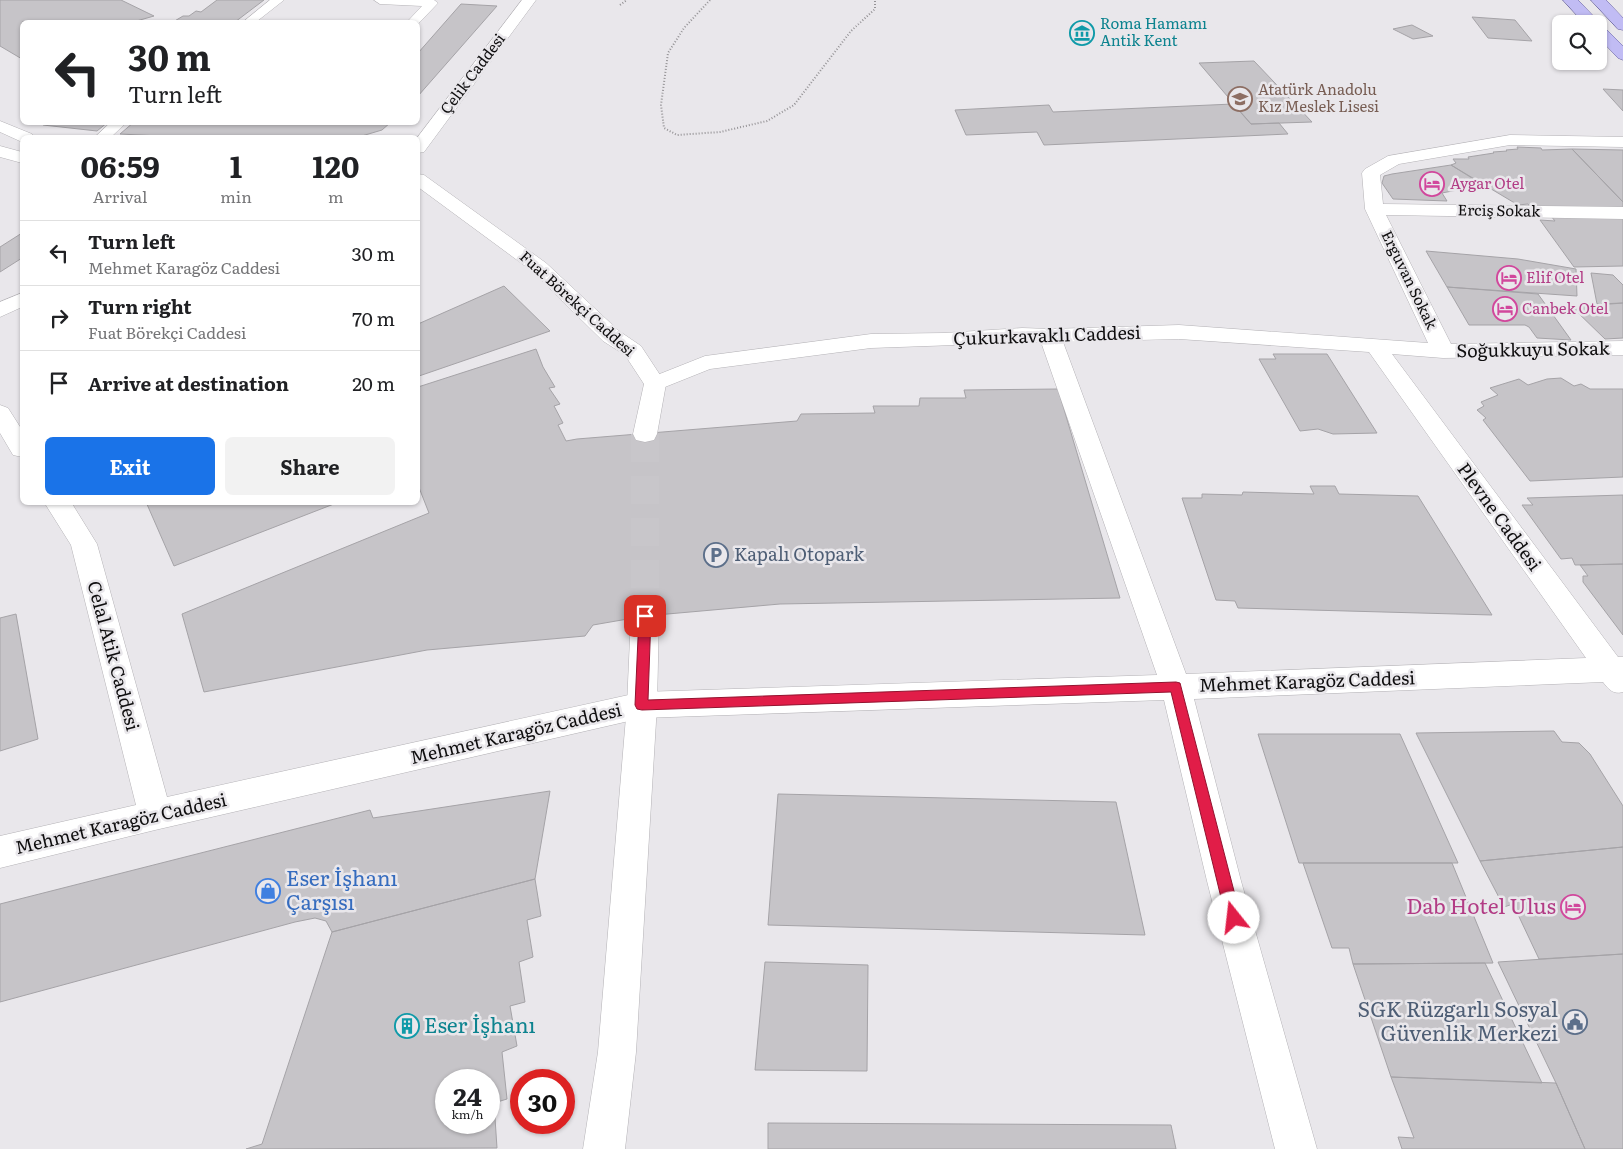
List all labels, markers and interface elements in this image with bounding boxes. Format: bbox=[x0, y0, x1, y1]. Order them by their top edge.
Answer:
place label: Roma Hamamı Antik Kent bbox=[1100, 11, 1207, 51]
map controls bbox=[1552, 15, 1607, 70]
button: search bbox=[1552, 15, 1607, 70]
museum icon: Roma Hamamı Antik Kent bbox=[1069, 20, 1095, 46]
street label: Çelik Caddesi bbox=[434, 28, 510, 118]
text: 30 m bbox=[128, 30, 211, 82]
icon: left bbox=[45, 40, 110, 105]
text: Turn left bbox=[128, 77, 222, 110]
place label: Atatürk Anadolu Kız Meslek Lisesi bbox=[1258, 77, 1379, 117]
school or university icon: Atatürk Anadolu Kız Meslek Lisesi bbox=[1227, 86, 1253, 112]
text: 06:59 bbox=[81, 143, 160, 187]
text: 1 bbox=[230, 143, 242, 187]
text: 120 bbox=[312, 143, 359, 187]
hotel icon: Aygar Otel bbox=[1419, 171, 1445, 197]
place label: Aygar Otel bbox=[1450, 171, 1524, 194]
text: Arrival bbox=[93, 184, 147, 208]
text: min bbox=[220, 184, 252, 208]
text: m bbox=[328, 184, 344, 208]
street label: Erciş Sokak bbox=[1458, 197, 1541, 222]
street label: Erguvan Sokak bbox=[1376, 226, 1445, 333]
text: Turn left bbox=[88, 227, 175, 255]
icon: left bbox=[45, 239, 73, 267]
text: 30 m bbox=[351, 239, 395, 267]
street label: Fuat Börekçi Caddesi bbox=[515, 245, 641, 361]
text: Mehmet Karagöz Caddesi bbox=[88, 255, 280, 279]
hotel icon: Elif Otel bbox=[1496, 265, 1522, 291]
place label: Elif Otel bbox=[1526, 265, 1584, 288]
text: Turn right bbox=[88, 292, 192, 320]
hotel icon: Canbek Otel bbox=[1492, 296, 1518, 322]
place label: Canbek Otel bbox=[1522, 296, 1609, 319]
icon: right bbox=[45, 304, 73, 332]
text: 70 m bbox=[352, 304, 395, 332]
street label: Çukurkavaklı Caddesi bbox=[953, 318, 1141, 351]
text: Fuat Börekçi Caddesi bbox=[88, 320, 246, 344]
street label: Soğukkuyu Sokak bbox=[1456, 334, 1611, 363]
icon: arrive bbox=[45, 369, 73, 397]
text: Arrive at destination bbox=[88, 369, 289, 397]
text: 20 m bbox=[352, 369, 395, 397]
button: Exit bbox=[45, 437, 215, 495]
button: Share bbox=[225, 437, 395, 495]
street label: Plevne Caddesi bbox=[1452, 456, 1549, 576]
place label: Kapalı Otopark bbox=[734, 540, 865, 567]
parking icon: Kapalı Otopark bbox=[703, 542, 729, 568]
street label: Celal Atik Caddesi bbox=[81, 578, 147, 734]
pin bbox=[624, 595, 666, 637]
icon: arrive bbox=[631, 602, 659, 630]
street label: Mehmet Karagöz Caddesi bbox=[1198, 663, 1415, 698]
street label: Mehmet Karagöz Caddesi bbox=[407, 695, 624, 770]
street label: Mehmet Karagöz Caddesi bbox=[12, 785, 229, 860]
place label: Eser İşhanı Çarşısı bbox=[286, 861, 397, 916]
shop icon: Eser İşhanı Çarşısı bbox=[255, 878, 281, 904]
place label: Dab Hotel Ulus bbox=[1406, 889, 1556, 920]
position arrow bbox=[1207, 891, 1259, 943]
hotel icon: Dab Hotel Ulus bbox=[1560, 894, 1586, 920]
place label: SGK Rüzgarlı Sosyal Güvenlik Merkezi bbox=[1358, 992, 1558, 1047]
place label: Eser İşhanı bbox=[424, 1008, 535, 1039]
public building icon: SGK Rüzgarlı Sosyal Güvenlik Merkezi bbox=[1562, 1009, 1588, 1035]
building icon: Eser İşhanı bbox=[394, 1013, 420, 1039]
speed limit sign: 30 bbox=[510, 1069, 575, 1134]
text: 24 bbox=[453, 1077, 482, 1114]
text: km/h bbox=[452, 1105, 483, 1123]

